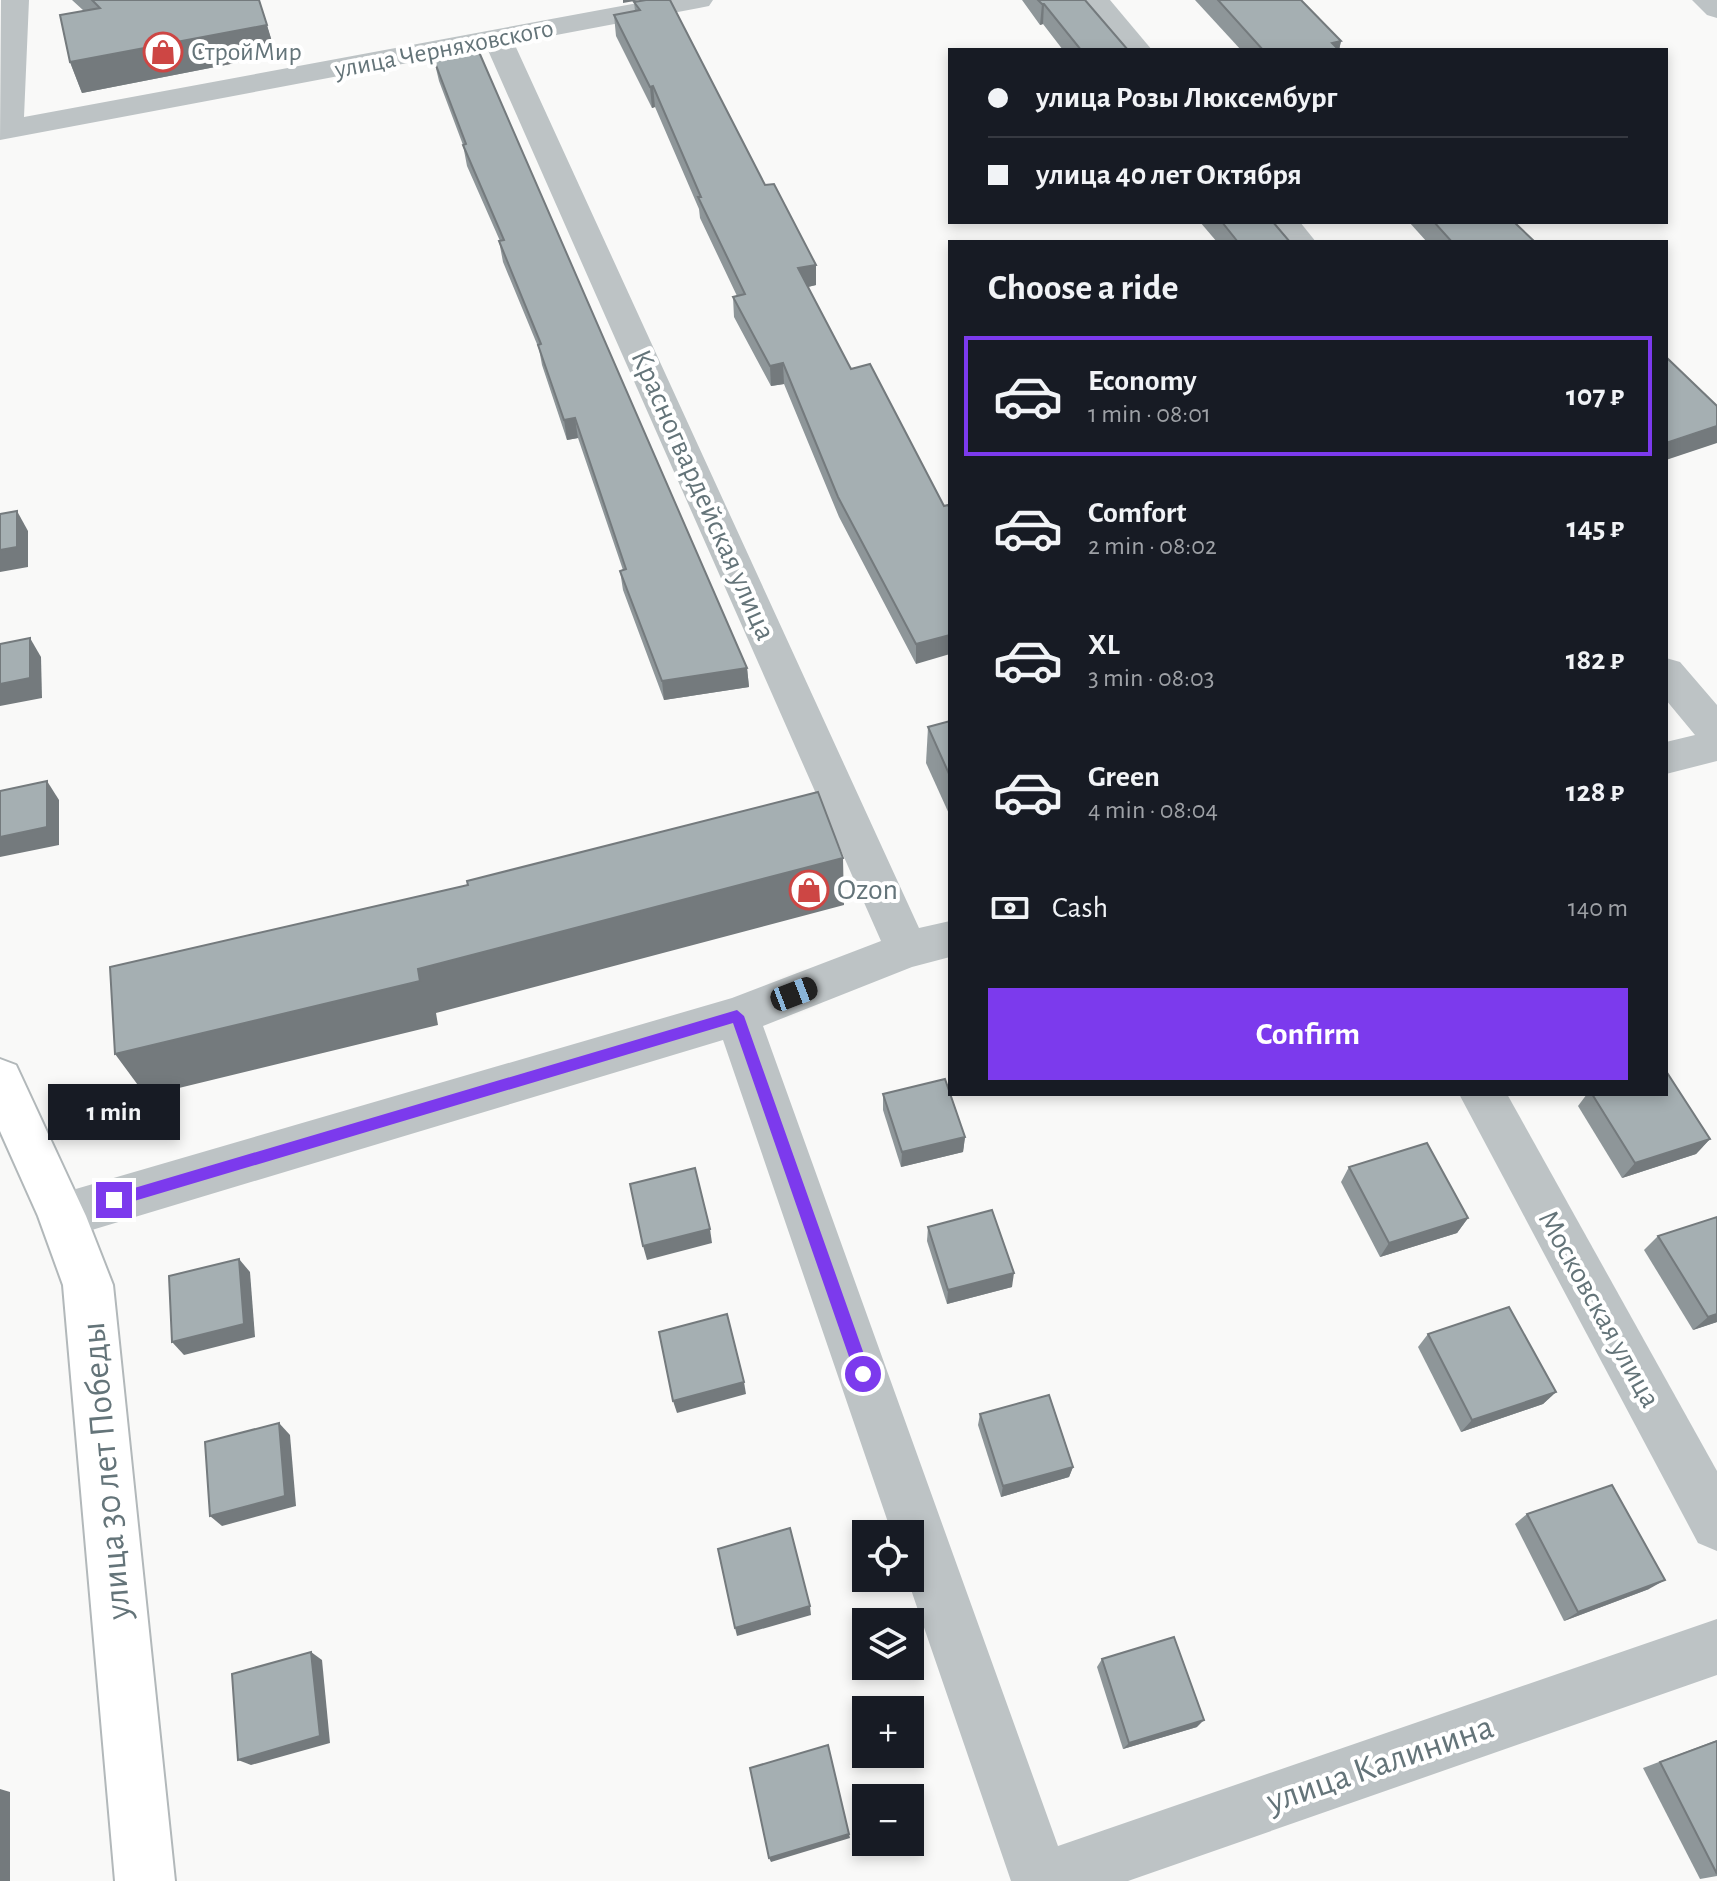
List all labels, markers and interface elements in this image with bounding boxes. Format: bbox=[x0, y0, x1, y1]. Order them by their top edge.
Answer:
street label: улица Черняховского bbox=[331, 15, 556, 83]
shop icon: СтройМир bbox=[142, 31, 184, 73]
place label: СтройМир bbox=[191, 39, 302, 65]
text: улица Розы Люксембург bbox=[1036, 83, 1337, 113]
text: улица 40 лет Октября bbox=[1036, 160, 1302, 190]
text: Choose a ride bbox=[988, 270, 1178, 306]
street label: Красногвардейская улица bbox=[625, 345, 781, 645]
icon: car bbox=[992, 360, 1064, 432]
text: Economy bbox=[1088, 366, 1197, 396]
text: 107 ₽ bbox=[1566, 381, 1624, 411]
text: 1 min · 08:01 bbox=[1088, 401, 1211, 427]
icon: car bbox=[992, 492, 1064, 564]
text: Comfort bbox=[1088, 498, 1187, 528]
text: 145 ₽ bbox=[1567, 513, 1624, 543]
text: 2 min · 08:02 bbox=[1088, 533, 1217, 559]
icon: car bbox=[992, 624, 1064, 696]
text: XL bbox=[1088, 630, 1120, 660]
text: 182 ₽ bbox=[1566, 645, 1624, 675]
text: 3 min · 08:03 bbox=[1088, 665, 1215, 691]
icon: car bbox=[992, 756, 1064, 828]
text: Green bbox=[1088, 762, 1160, 792]
text: 128 ₽ bbox=[1566, 777, 1624, 807]
text: 4 min · 08:04 bbox=[1088, 797, 1218, 823]
shop icon: Ozon bbox=[788, 869, 830, 911]
place label: Ozon bbox=[837, 875, 898, 905]
icon: cash bbox=[988, 886, 1032, 930]
text: Cash bbox=[1052, 893, 1108, 923]
text: 140 m bbox=[1568, 895, 1628, 921]
car bbox=[767, 974, 821, 1014]
button: Confirm bbox=[988, 988, 1628, 1080]
callout: 1 min bbox=[48, 1084, 180, 1140]
text: 1 min bbox=[87, 1099, 141, 1125]
route end bbox=[96, 1182, 132, 1218]
street label: Московская улица bbox=[1532, 1205, 1666, 1413]
street label: улица 30 лет Победы bbox=[75, 1321, 137, 1622]
route start bbox=[845, 1356, 881, 1392]
map controls bbox=[852, 1520, 924, 1856]
button: locate bbox=[852, 1520, 924, 1592]
button: layers bbox=[852, 1608, 924, 1680]
button: + bbox=[852, 1696, 924, 1768]
street label: улица Калинина bbox=[1261, 1708, 1498, 1820]
button: − bbox=[852, 1784, 924, 1856]

